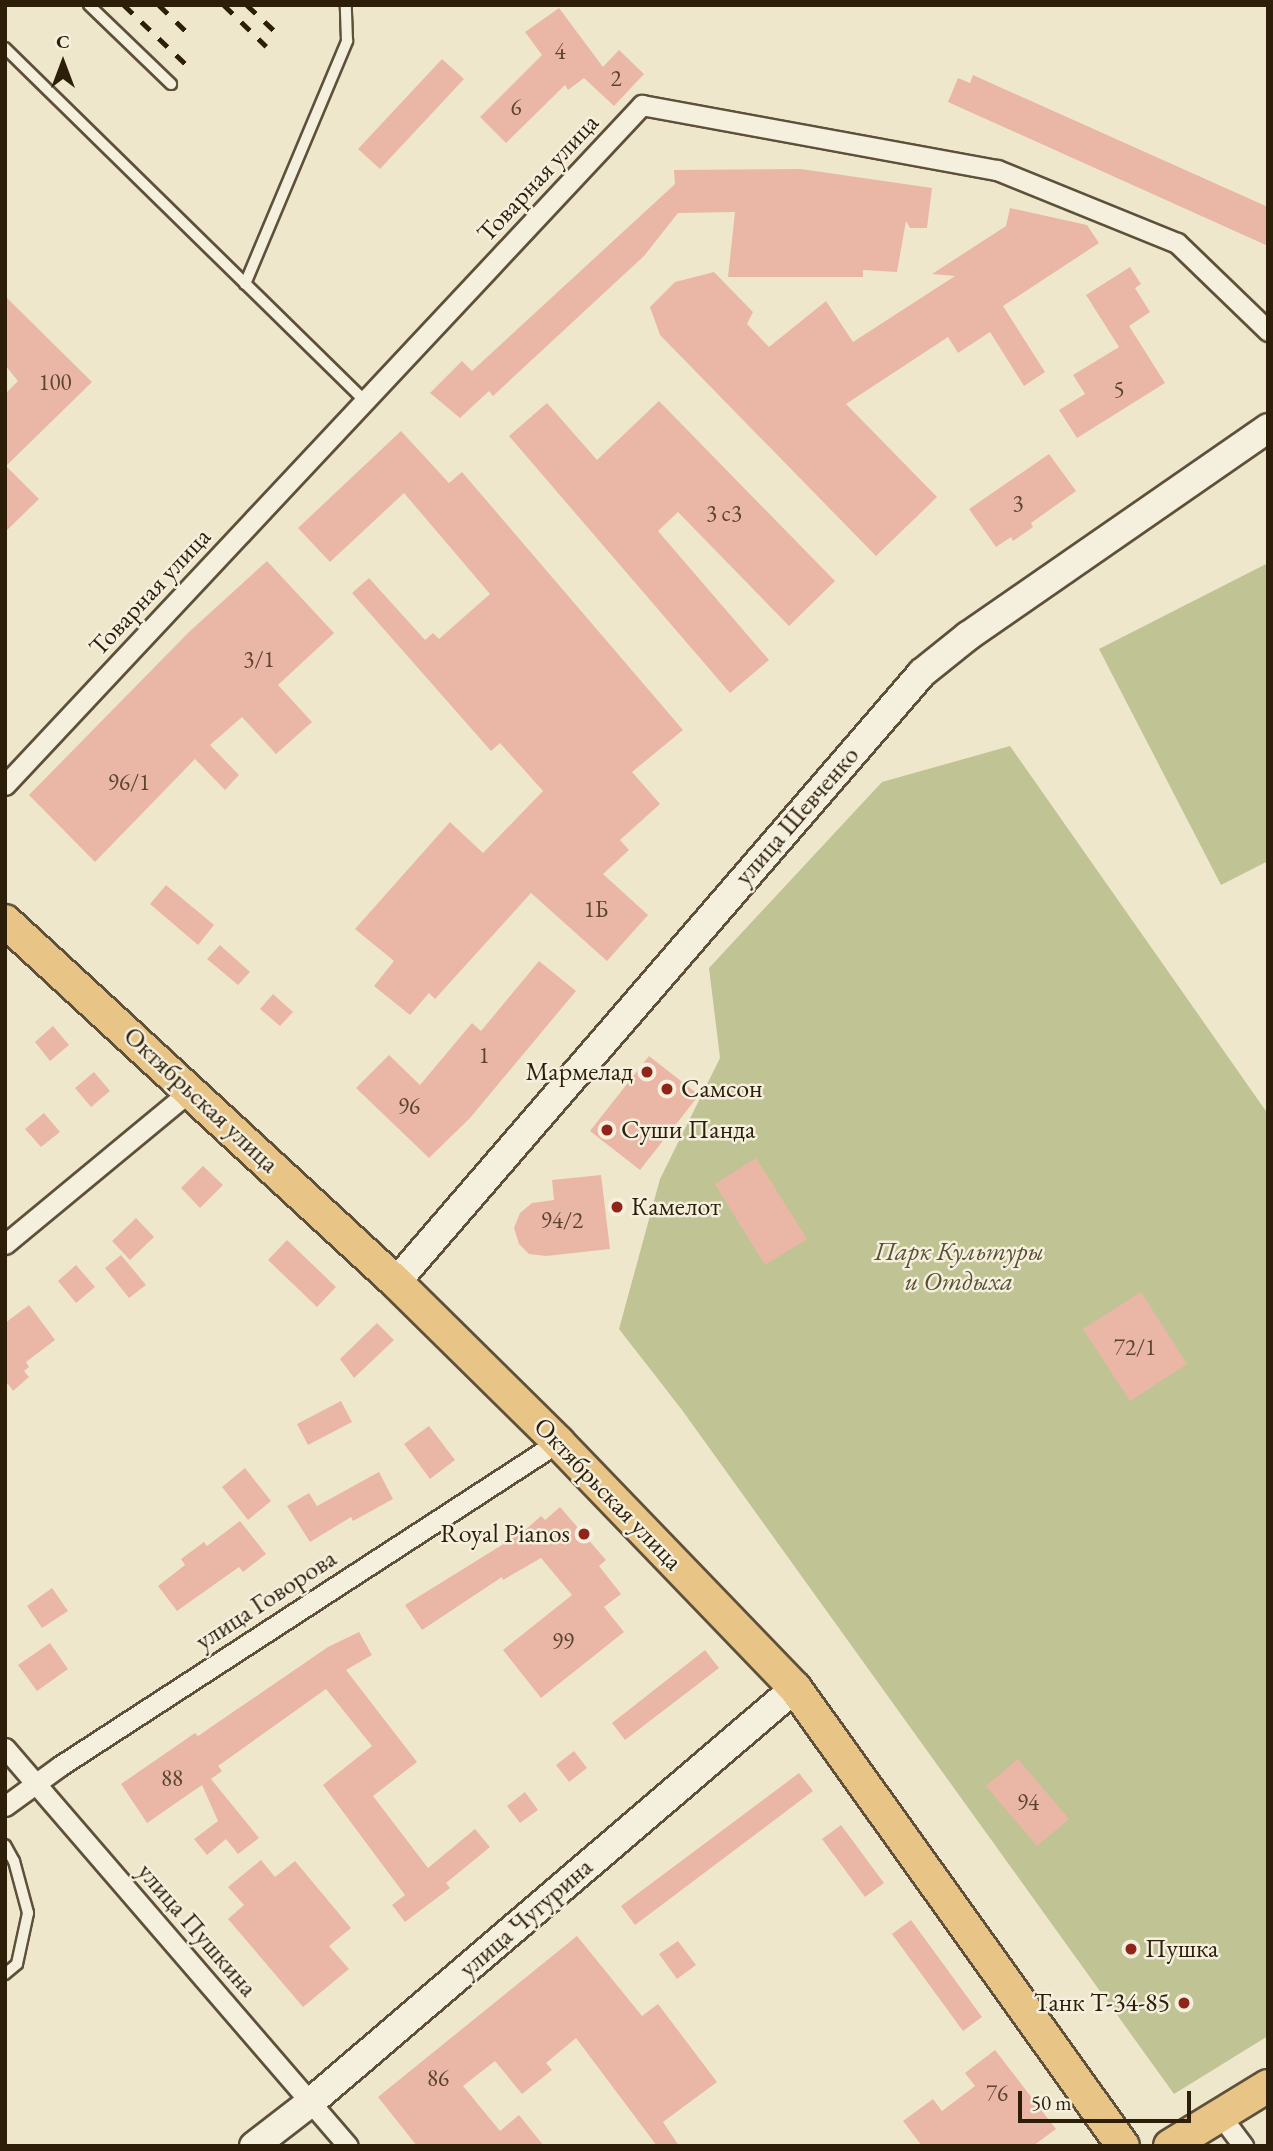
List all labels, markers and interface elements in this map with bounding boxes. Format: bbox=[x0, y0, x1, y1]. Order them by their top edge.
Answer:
north arrow bbox=[28, 28, 98, 98]
text: С bbox=[56, 29, 70, 54]
house number: 4 bbox=[554, 37, 566, 65]
house number: 2 bbox=[610, 64, 622, 92]
house number: 6 bbox=[510, 93, 522, 121]
street label: Товарная улица bbox=[471, 107, 605, 249]
house number: 100 bbox=[38, 368, 72, 396]
house number: 5 bbox=[1113, 375, 1125, 403]
house number: 3 bbox=[1012, 489, 1024, 517]
house number: 3 с3 bbox=[706, 499, 742, 527]
street label: Товарная улица bbox=[83, 521, 217, 663]
house number: 3/1 bbox=[243, 645, 275, 673]
street label: улица Шевченко bbox=[728, 740, 866, 892]
house number: 96/1 bbox=[108, 768, 150, 796]
house number: 1Б bbox=[584, 895, 608, 923]
street label: Октябрьская улица bbox=[117, 1020, 285, 1180]
house number: 1 bbox=[478, 1041, 490, 1069]
place label: Мармелад bbox=[525, 1056, 633, 1088]
marker: Мармелад bbox=[639, 1064, 655, 1080]
place label: Самсон bbox=[681, 1073, 763, 1105]
marker: Самсон bbox=[659, 1081, 675, 1097]
house number: 96 bbox=[398, 1092, 420, 1120]
place label: Суши Панда bbox=[621, 1114, 755, 1146]
marker: Суши Панда bbox=[599, 1122, 615, 1138]
place label: Камелот bbox=[631, 1191, 721, 1223]
marker: Камелот bbox=[609, 1199, 625, 1215]
house number: 94/2 bbox=[541, 1206, 583, 1234]
park label: Парк Культуры и Отдыха bbox=[874, 1236, 1044, 1298]
house number: 72/1 bbox=[1114, 1333, 1156, 1361]
street label: Октябрьская улица bbox=[527, 1411, 689, 1577]
place label: Royal Pianos bbox=[440, 1518, 570, 1550]
marker: Royal Pianos bbox=[576, 1526, 592, 1542]
street label: улица Говорова bbox=[190, 1543, 342, 1657]
house number: 99 bbox=[552, 1627, 574, 1655]
house number: 88 bbox=[161, 1764, 183, 1792]
house number: 94 bbox=[1017, 1788, 1039, 1816]
street label: улица Чугурина bbox=[453, 1852, 599, 1984]
street label: улица Пушкина bbox=[130, 1857, 264, 2003]
place label: Пушка bbox=[1145, 1933, 1218, 1965]
marker: Пушка bbox=[1123, 1941, 1139, 1957]
place label: Танк Т-34-85 bbox=[1034, 1987, 1170, 2019]
marker: Танк Т-34-85 bbox=[1176, 1995, 1192, 2011]
house number: 86 bbox=[427, 2064, 449, 2092]
scale bar bbox=[1021, 2078, 1194, 2122]
house number: 76 bbox=[986, 2079, 1008, 2107]
text: 50 m bbox=[1031, 2089, 1072, 2116]

